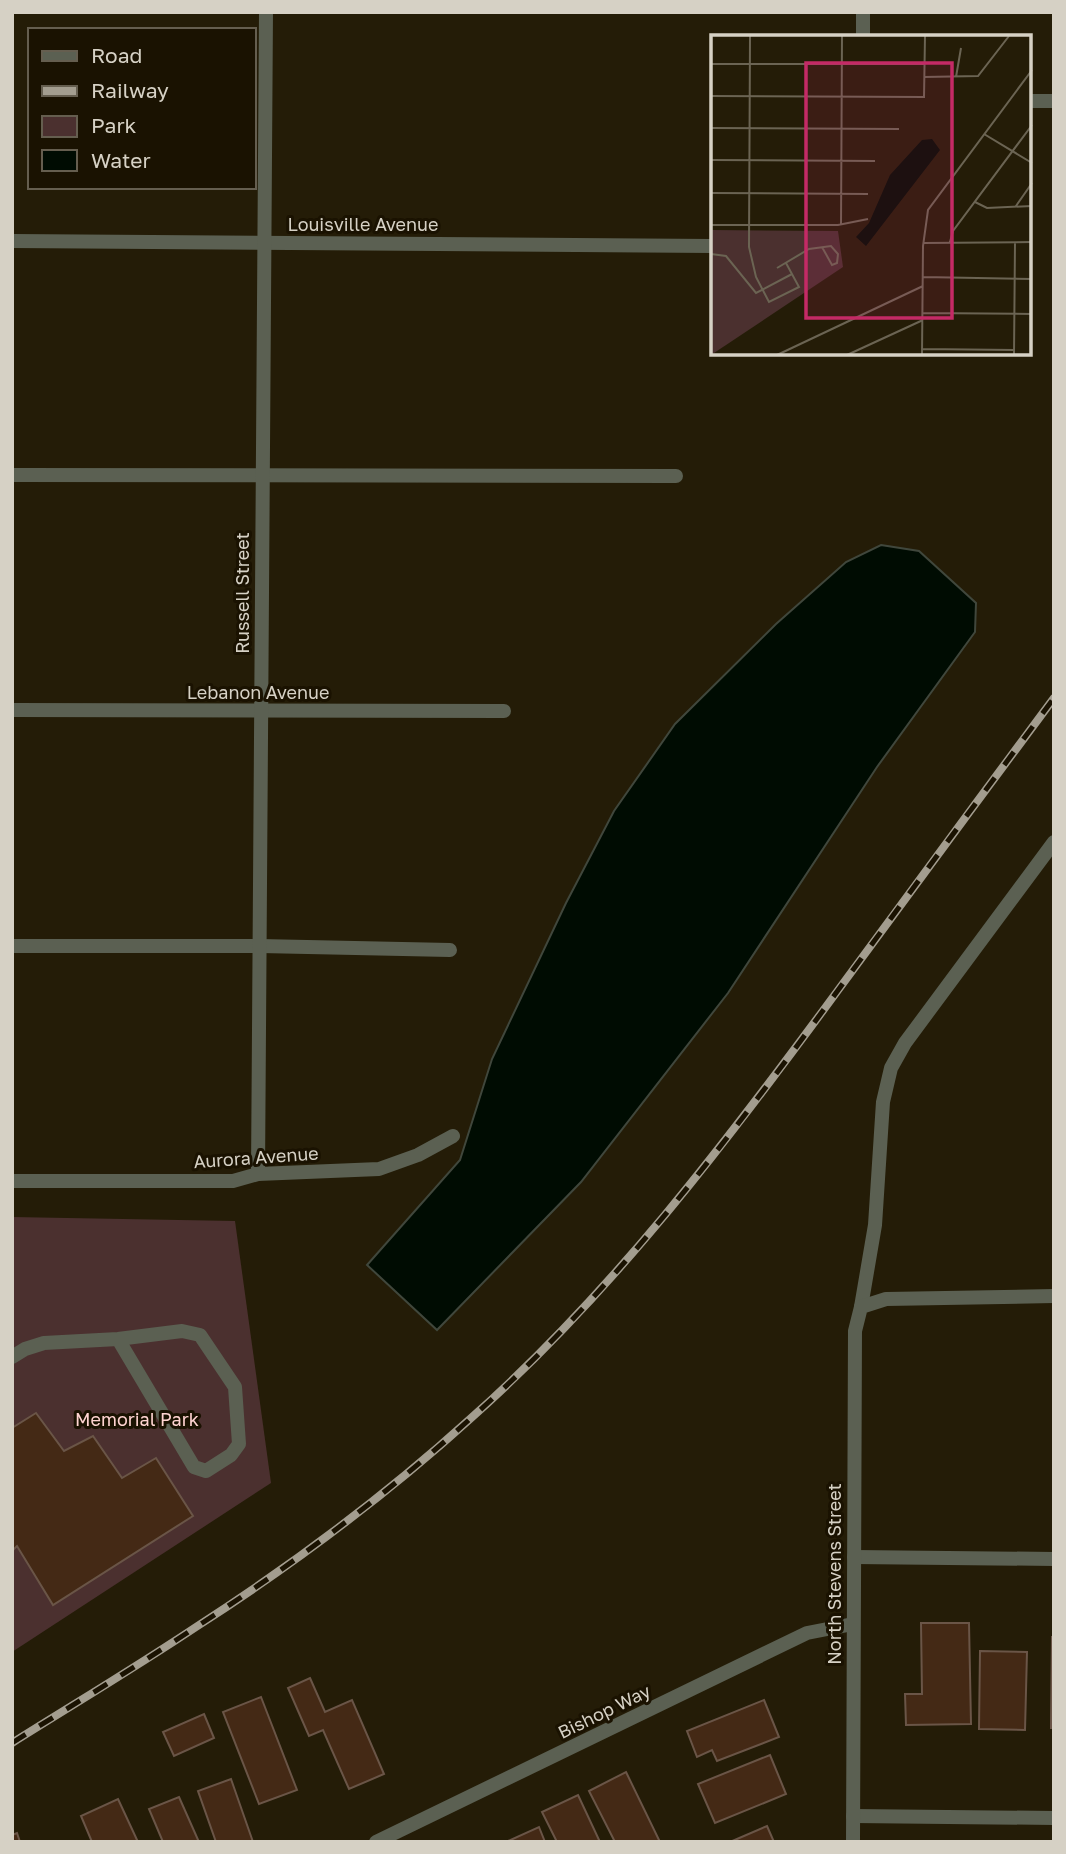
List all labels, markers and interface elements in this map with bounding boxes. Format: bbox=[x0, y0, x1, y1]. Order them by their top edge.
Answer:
legend bbox=[28, 28, 256, 189]
inset map bbox=[711, 35, 1031, 355]
text: Road bbox=[91, 42, 142, 68]
text: Railway bbox=[91, 77, 169, 103]
text: Park bbox=[91, 112, 137, 138]
text: Water bbox=[91, 147, 151, 173]
street label: Louisville Avenue bbox=[288, 213, 438, 235]
street label: Russell Street bbox=[231, 532, 253, 654]
street label: Lebanon Avenue bbox=[187, 681, 329, 703]
street label: Aurora Avenue bbox=[193, 1142, 319, 1172]
park label: Memorial Park bbox=[75, 1408, 199, 1430]
street label: North Stevens Street bbox=[823, 1483, 845, 1665]
street label: Bishop Way bbox=[554, 1679, 654, 1743]

